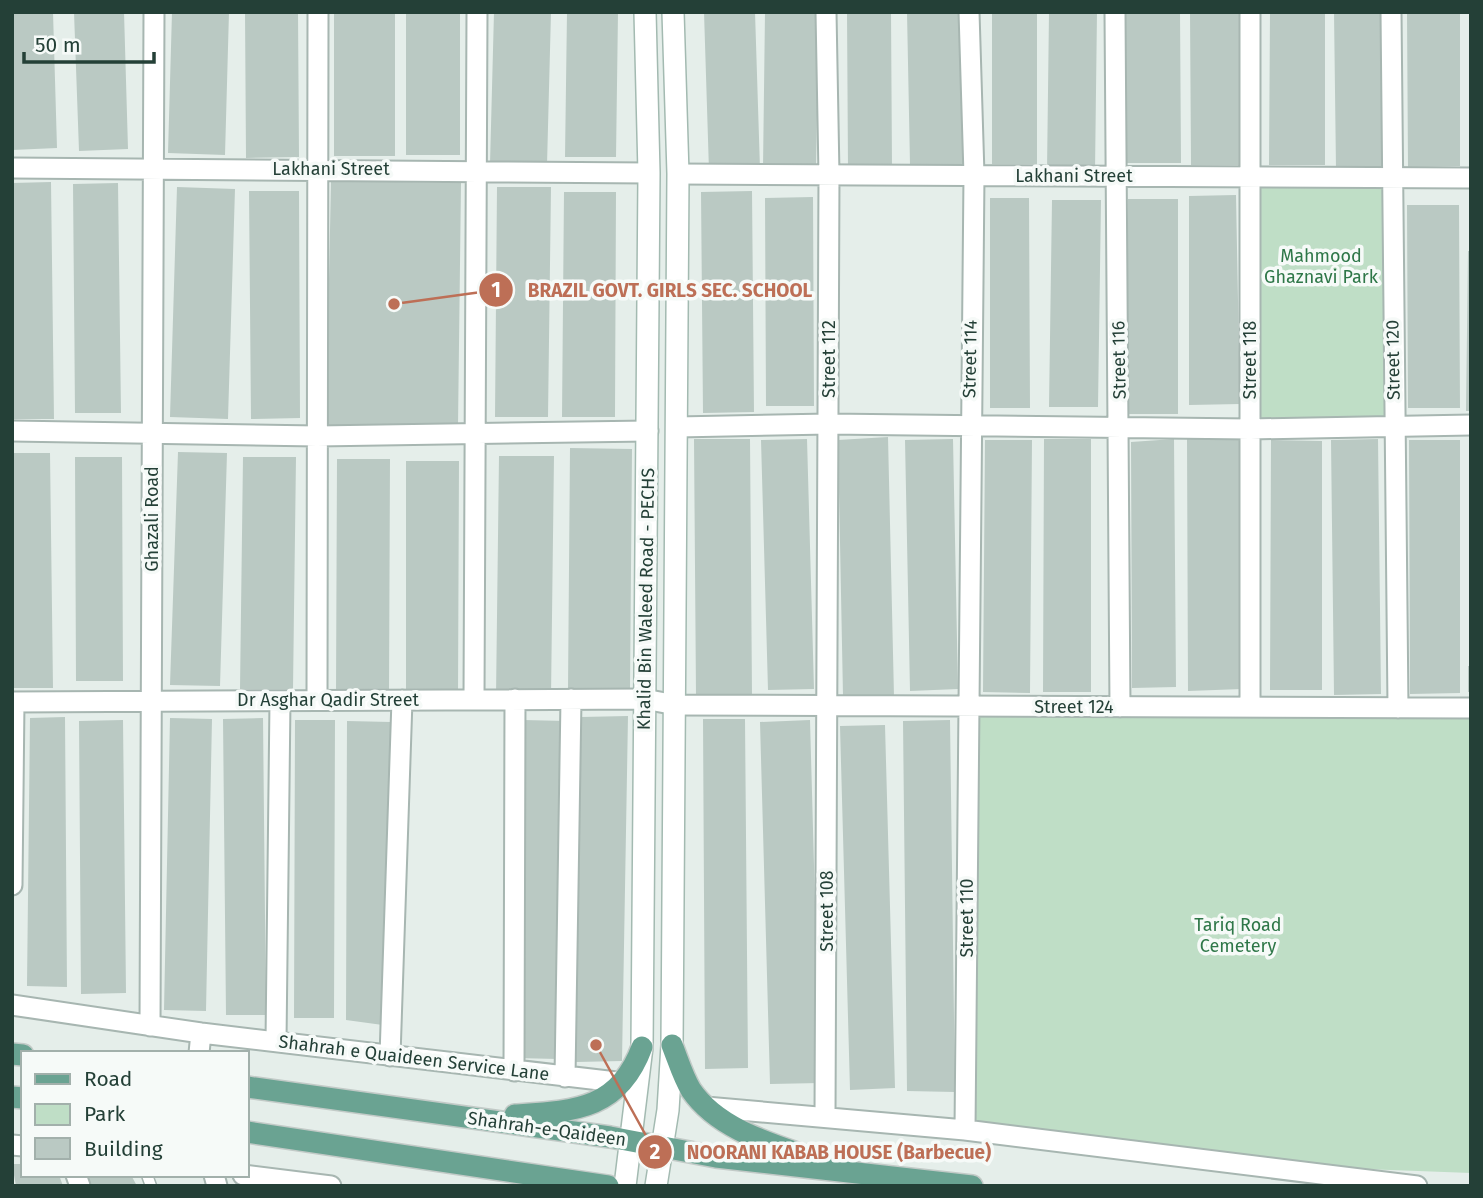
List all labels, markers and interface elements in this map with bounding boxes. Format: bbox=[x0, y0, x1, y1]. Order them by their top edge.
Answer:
scale bar bbox=[24, 21, 154, 65]
text: 50 m bbox=[35, 32, 81, 58]
street label: Lakhani Street bbox=[272, 158, 390, 180]
street label: Lakhani Street bbox=[1015, 165, 1133, 187]
park label: Mahmood Ghaznavi Park bbox=[1264, 245, 1379, 288]
callout: BRAZIL GOVT. GIRLS SEC. SCHOOL bbox=[479, 270, 826, 310]
text: 1 bbox=[491, 277, 501, 303]
text: BRAZIL GOVT. GIRLS SEC. SCHOOL bbox=[528, 279, 813, 302]
street label: Street 114 bbox=[958, 319, 982, 398]
street label: Street 112 bbox=[818, 320, 840, 398]
street label: Street 118 bbox=[1239, 320, 1261, 399]
street label: Street 120 bbox=[1381, 320, 1405, 400]
street label: Street 116 bbox=[1107, 321, 1131, 399]
street label: Ghazali Road bbox=[141, 466, 163, 572]
street label: Khalid Bin Waleed Road - PECHS bbox=[633, 467, 659, 730]
street label: Dr Asghar Qadir Street bbox=[237, 689, 419, 711]
street label: Street 124 bbox=[1034, 696, 1114, 718]
street label: Street 108 bbox=[816, 870, 838, 952]
street label: Street 110 bbox=[956, 879, 978, 957]
park label: Tariq Road Cemetery bbox=[1194, 914, 1282, 957]
street label: Shahrah e Quaideen Service Lane bbox=[277, 1030, 551, 1086]
legend bbox=[21, 1051, 248, 1177]
text: Road bbox=[84, 1066, 132, 1092]
text: Park bbox=[84, 1101, 126, 1127]
street label: Shahrah-e-Qaideen bbox=[466, 1107, 628, 1151]
callout: NOORANI KABAB HOUSE (Barbecue) bbox=[638, 1132, 1005, 1172]
text: Building bbox=[84, 1136, 163, 1162]
text: 2 bbox=[650, 1139, 661, 1165]
text: NOORANI KABAB HOUSE (Barbecue) bbox=[687, 1141, 991, 1164]

